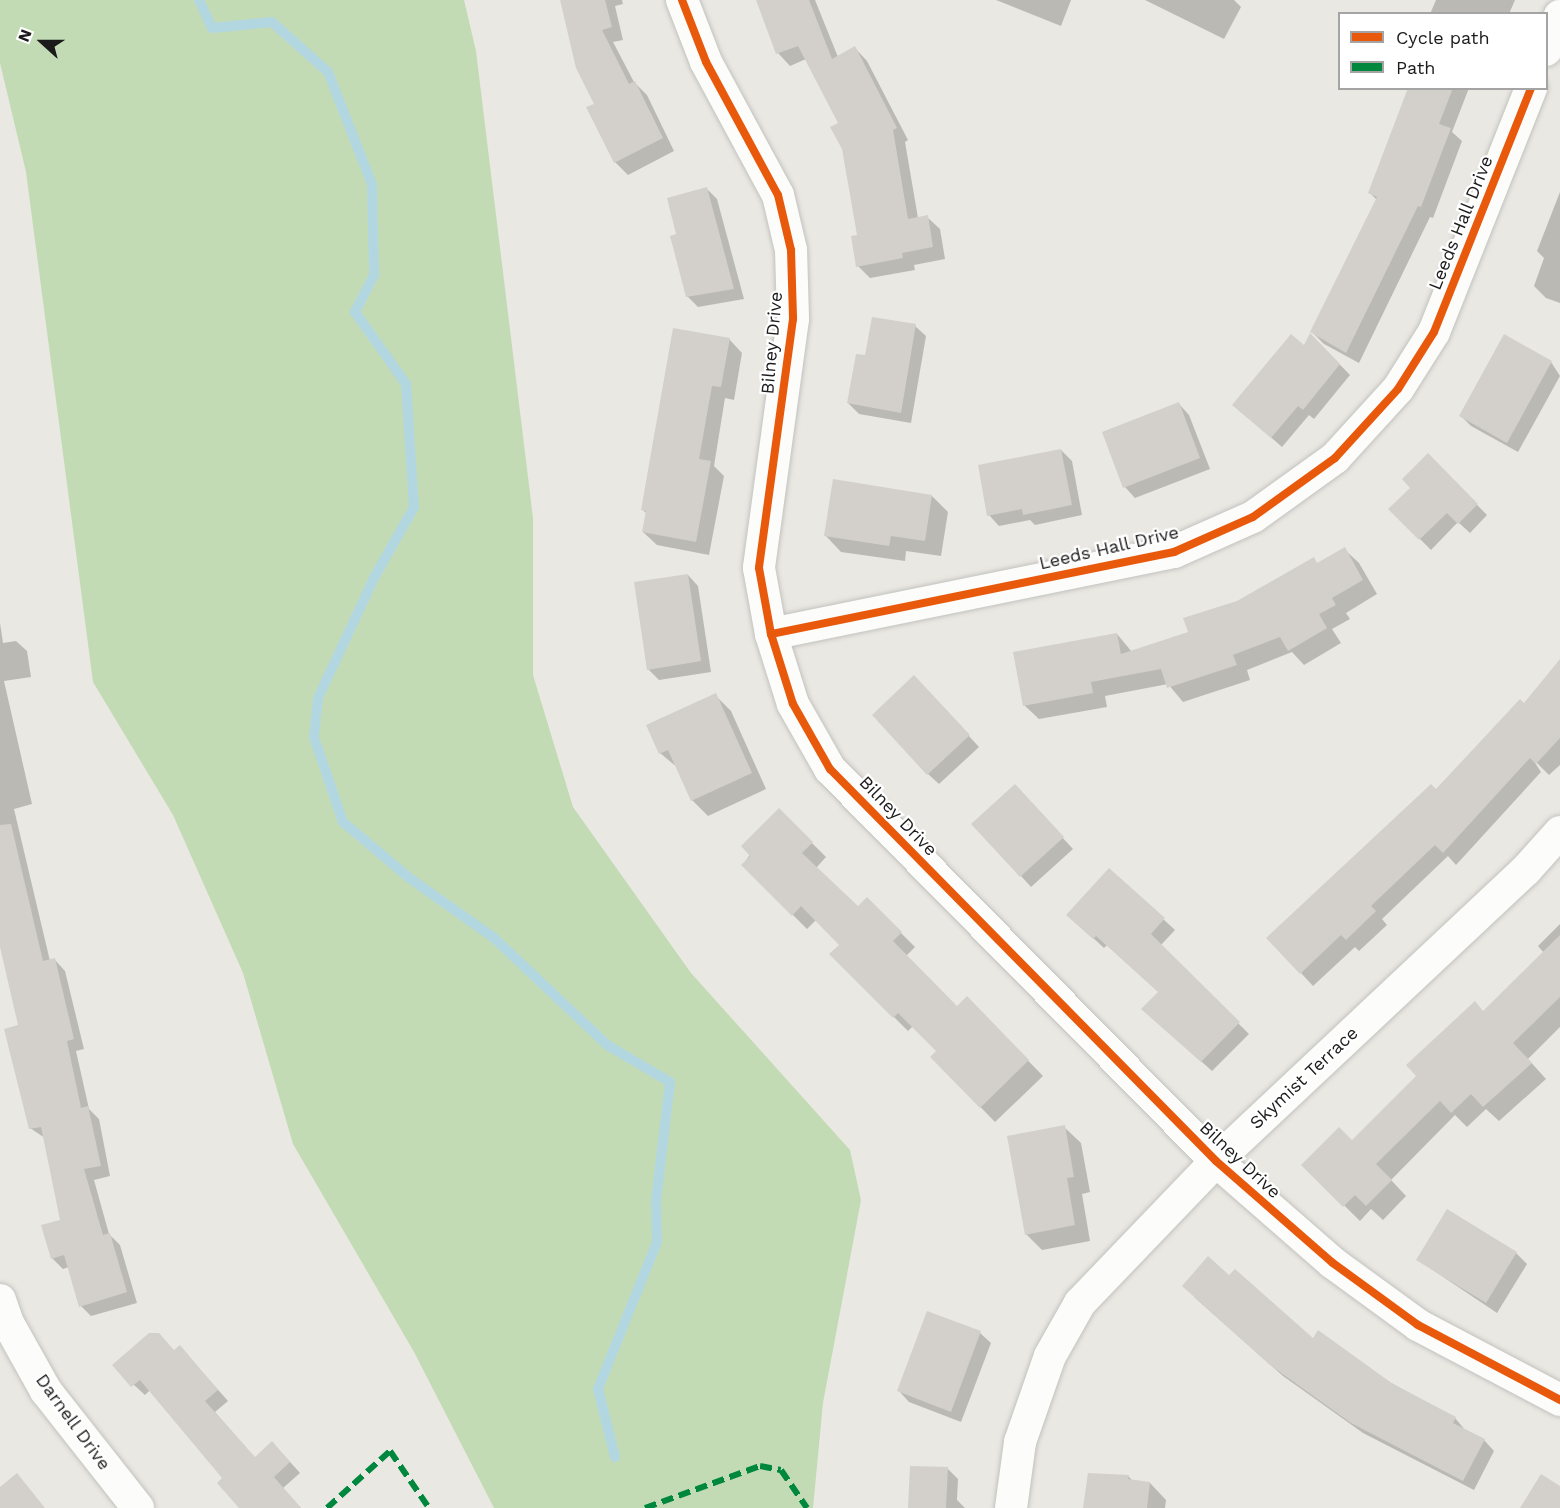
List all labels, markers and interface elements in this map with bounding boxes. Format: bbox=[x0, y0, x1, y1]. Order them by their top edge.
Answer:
north arrow bbox=[12, 12, 72, 72]
legend bbox=[1338, 12, 1548, 90]
text: N bbox=[14, 26, 36, 44]
text: Cycle path bbox=[1396, 27, 1490, 48]
text: Path bbox=[1396, 57, 1436, 78]
street label: Leeds Hall Drive bbox=[1424, 152, 1498, 294]
street label: Bilney Drive bbox=[757, 291, 787, 395]
street label: Leeds Hall Drive bbox=[1037, 521, 1181, 575]
street label: Bilney Drive bbox=[854, 771, 942, 861]
street label: Skymist Terrace bbox=[1245, 1022, 1363, 1134]
street label: Bilney Drive bbox=[1195, 1117, 1285, 1203]
street label: Darnell Drive bbox=[31, 1370, 115, 1474]

